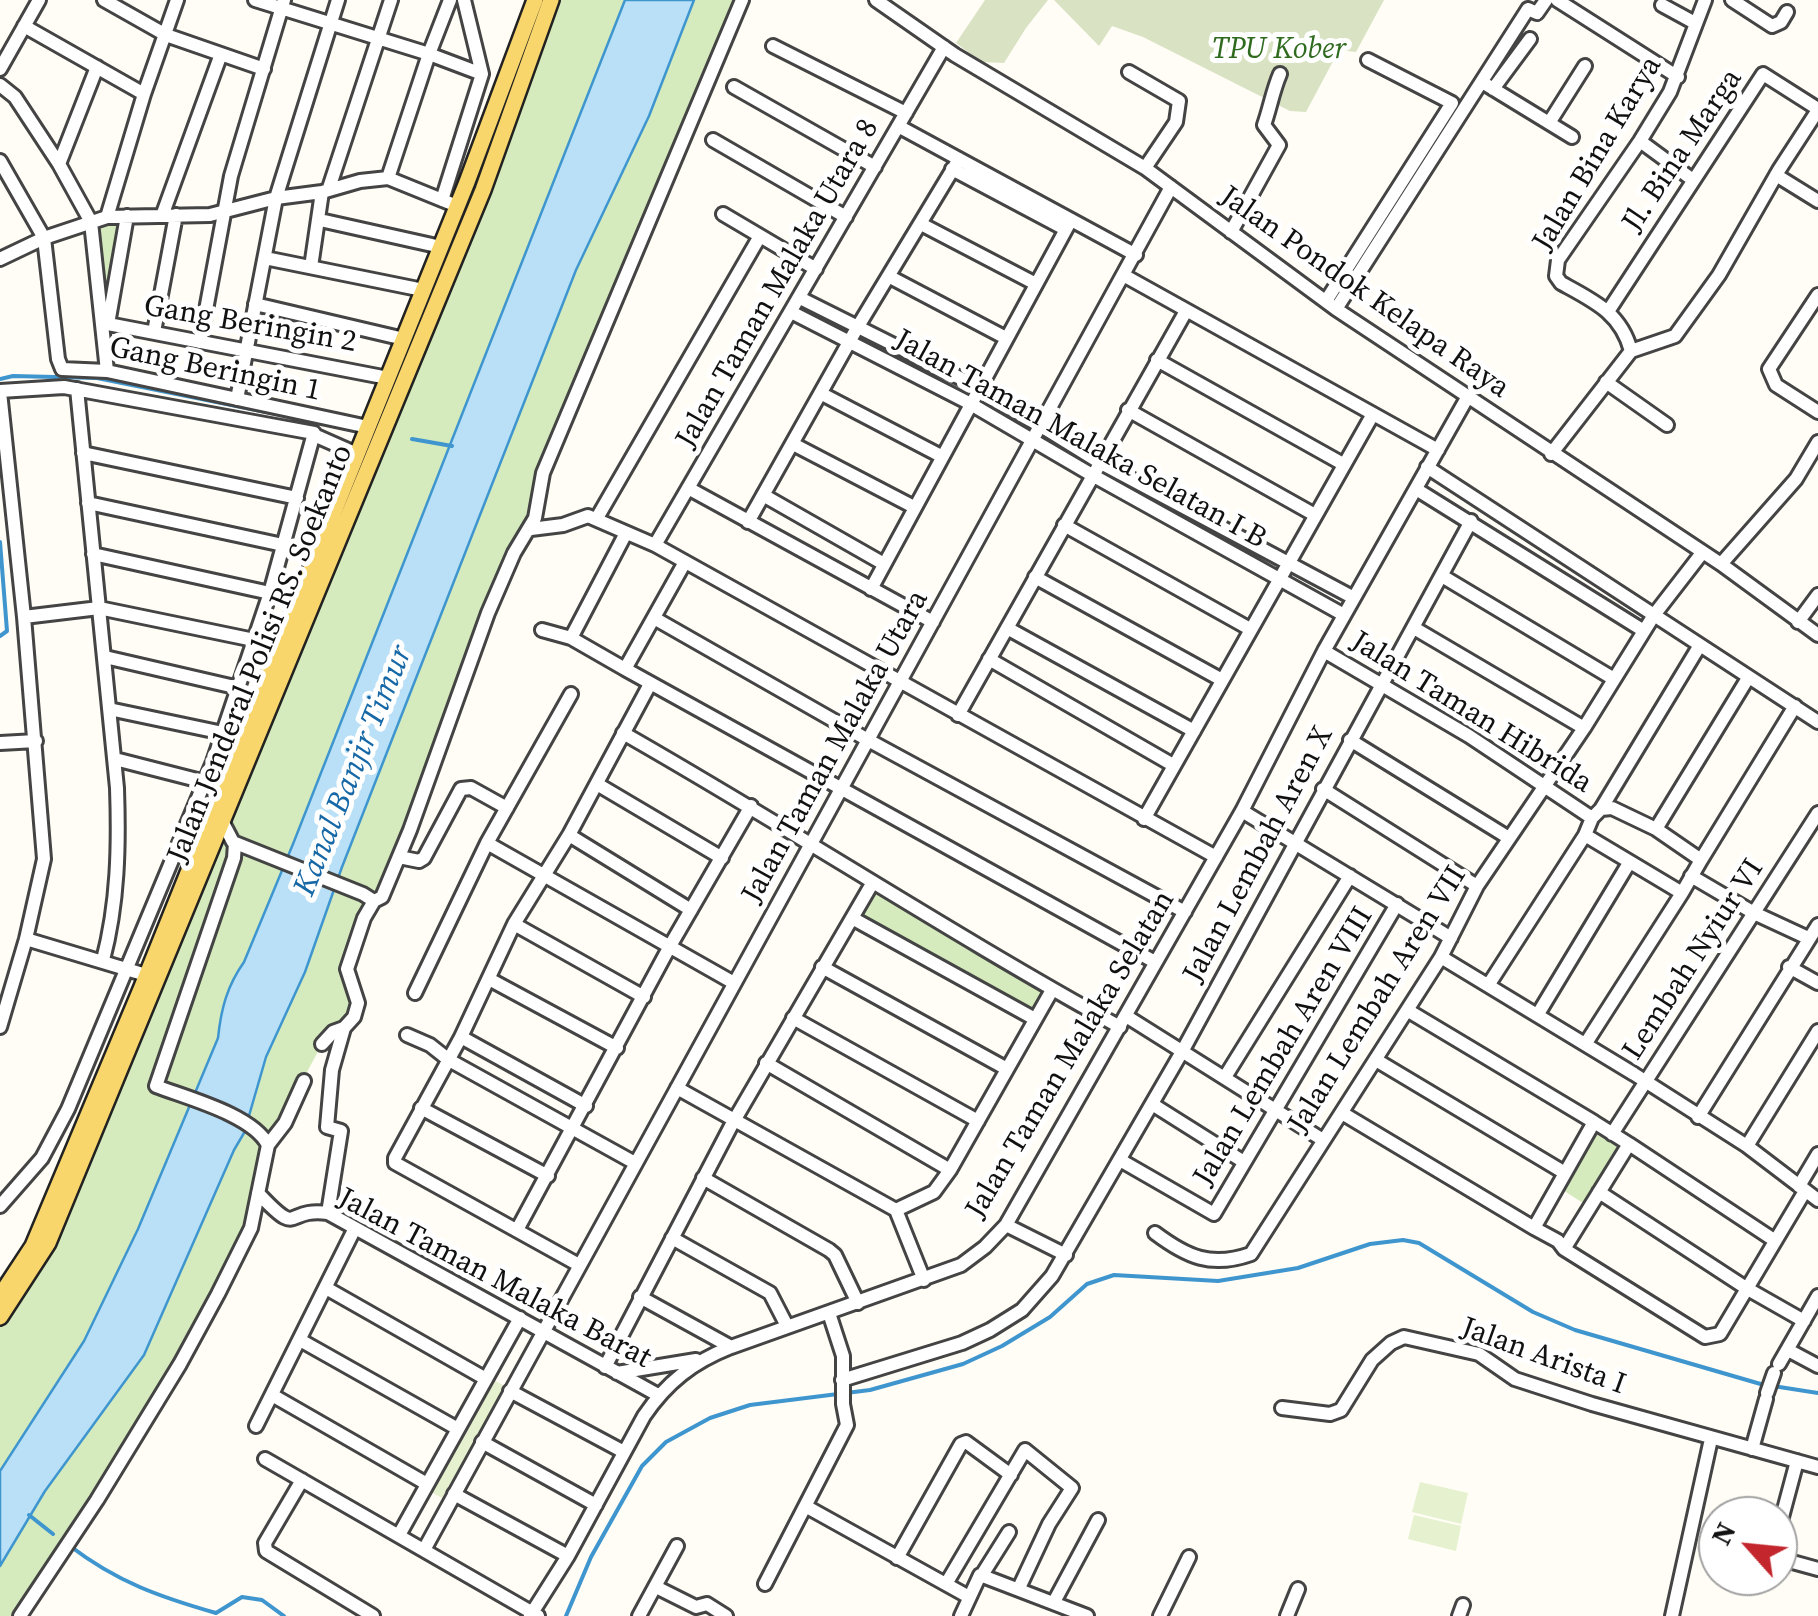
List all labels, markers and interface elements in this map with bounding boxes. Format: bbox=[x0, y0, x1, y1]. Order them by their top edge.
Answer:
park label: TPU Kober bbox=[1212, 32, 1346, 68]
street label: Jalan Bina Karya bbox=[1526, 50, 1670, 258]
street label: Jl. Bina Marga bbox=[1615, 63, 1751, 239]
street label: Jalan Taman Malaka Utara 8 bbox=[669, 113, 887, 455]
street label: Jalan Pondok Kelapa Raya bbox=[1212, 179, 1516, 407]
street label: Gang Beringin 2 bbox=[141, 289, 359, 361]
street label: Jalan Taman Malaka Selatan I B bbox=[888, 323, 1272, 557]
street label: Gang Beringin 1 bbox=[106, 330, 324, 410]
street label: Jalan Jenderal Polisi RS. Soekanto bbox=[160, 440, 362, 868]
street label: Jalan Taman Malaka Utara bbox=[735, 584, 937, 910]
street label: Jalan Taman Hibrida bbox=[1344, 624, 1598, 802]
water label: Kanal Banjir Timur bbox=[286, 640, 422, 902]
street label: Jalan Lembah Aren X bbox=[1176, 721, 1342, 989]
street label: Lembah Nyiur VI bbox=[1616, 853, 1772, 1067]
street label: Jalan Lembah Aren VII bbox=[1281, 860, 1475, 1140]
street label: Jalan Taman Malaka Selatan bbox=[959, 885, 1183, 1225]
street label: Jalan Lembah Aren VIII bbox=[1186, 901, 1382, 1193]
street label: Jalan Taman Malaka Barat bbox=[331, 1181, 657, 1377]
street label: Jalan Arista I bbox=[1456, 1311, 1630, 1403]
north arrow bbox=[1698, 1496, 1798, 1596]
text: N bbox=[1701, 1516, 1745, 1551]

